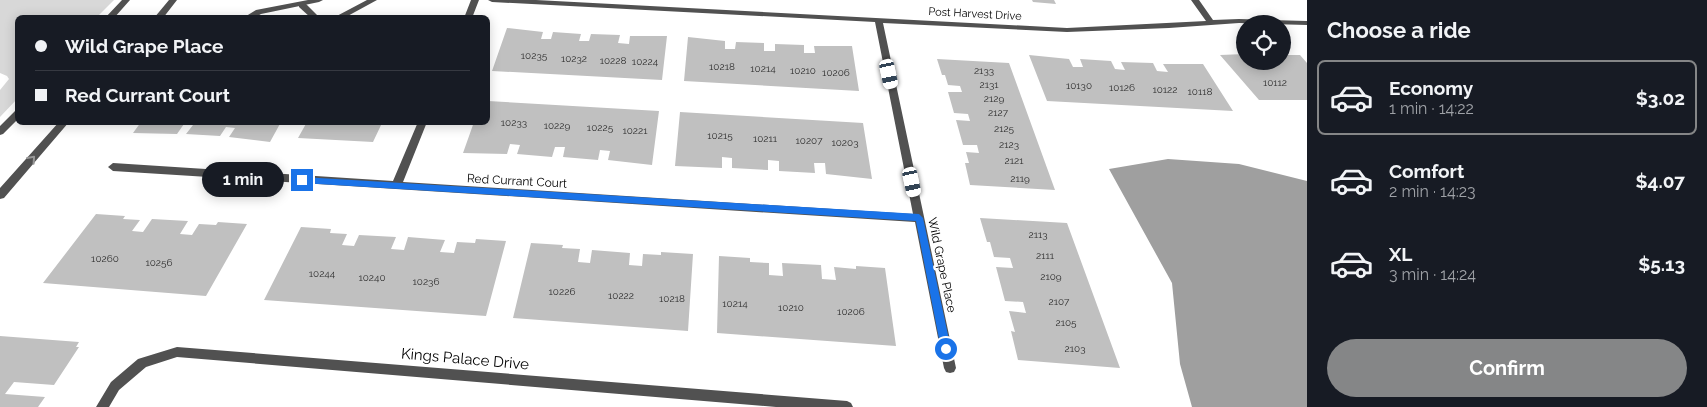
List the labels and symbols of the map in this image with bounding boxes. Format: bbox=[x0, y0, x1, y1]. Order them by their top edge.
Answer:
street label: Post Harvest Drive bbox=[928, 5, 1022, 23]
house number: 10235 bbox=[521, 50, 548, 61]
house number: 10232 bbox=[561, 53, 587, 64]
house number: 10228 bbox=[600, 55, 626, 66]
house number: 10224 bbox=[632, 56, 659, 67]
car bbox=[878, 58, 899, 90]
house number: 10218 bbox=[709, 61, 735, 72]
house number: 10214 bbox=[750, 63, 776, 74]
house number: 10210 bbox=[790, 65, 816, 76]
house number: 2133 bbox=[974, 65, 994, 76]
house number: 10206 bbox=[822, 67, 850, 78]
house number: 10112 bbox=[1263, 77, 1287, 88]
house number: 2131 bbox=[979, 79, 999, 90]
house number: 10130 bbox=[1066, 80, 1092, 91]
house number: 10126 bbox=[1109, 82, 1135, 93]
house number: 10122 bbox=[1152, 84, 1178, 95]
house number: 10118 bbox=[1188, 86, 1213, 97]
house number: 2129 bbox=[984, 93, 1004, 104]
house number: 2127 bbox=[988, 107, 1009, 118]
house number: 10233 bbox=[501, 117, 527, 128]
house number: 10229 bbox=[544, 120, 570, 131]
house number: 10225 bbox=[587, 122, 614, 133]
house number: 2125 bbox=[994, 123, 1015, 134]
house number: 10221 bbox=[622, 125, 648, 136]
house number: 10215 bbox=[707, 130, 733, 141]
house number: 10211 bbox=[753, 133, 778, 144]
house number: 10207 bbox=[795, 135, 823, 146]
house number: 10203 bbox=[831, 137, 859, 148]
house number: 2123 bbox=[999, 139, 1019, 150]
house number: 2121 bbox=[1005, 155, 1024, 166]
one-way arrow bbox=[27, 156, 35, 165]
callout: 1 min bbox=[202, 162, 284, 198]
car bbox=[901, 166, 922, 198]
route end bbox=[291, 169, 313, 191]
street label: Red Currant Court bbox=[467, 171, 567, 191]
house number: 2119 bbox=[1010, 173, 1030, 184]
street label: Wild Grape Place bbox=[925, 216, 959, 314]
house number: 2113 bbox=[1028, 229, 1048, 240]
house number: 2111 bbox=[1036, 250, 1055, 261]
house number: 10260 bbox=[91, 253, 119, 264]
house number: 10256 bbox=[145, 257, 173, 268]
house number: 10244 bbox=[309, 268, 336, 279]
house number: 2109 bbox=[1040, 271, 1062, 282]
house number: 10240 bbox=[358, 272, 386, 283]
house number: 10236 bbox=[413, 276, 439, 287]
house number: 10226 bbox=[549, 286, 575, 297]
house number: 10222 bbox=[608, 290, 634, 301]
house number: 10218 bbox=[659, 293, 685, 304]
house number: 2107 bbox=[1049, 296, 1070, 307]
house number: 10214 bbox=[722, 298, 748, 309]
house number: 10210 bbox=[778, 302, 804, 313]
house number: 10206 bbox=[837, 306, 865, 317]
house number: 2105 bbox=[1055, 317, 1077, 328]
route start bbox=[935, 338, 957, 360]
house number: 2103 bbox=[1065, 343, 1085, 354]
street label: Kings Palace Drive bbox=[400, 344, 530, 374]

